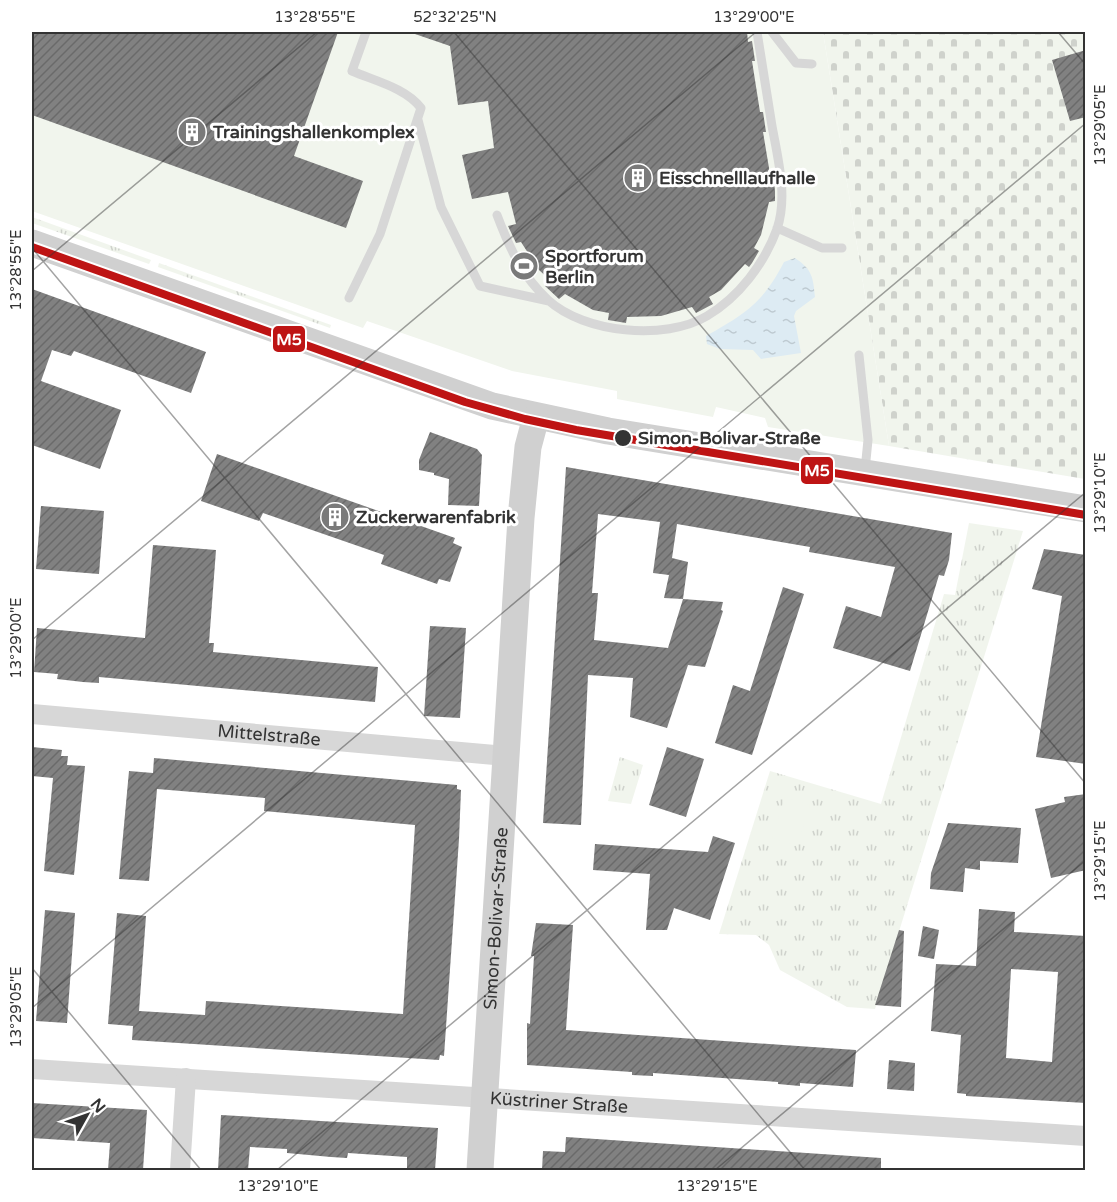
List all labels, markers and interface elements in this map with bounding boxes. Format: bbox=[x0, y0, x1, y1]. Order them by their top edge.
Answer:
text: 13°28'55"E bbox=[274, 8, 356, 26]
text: 52°32'25"N bbox=[413, 8, 497, 26]
text: 13°29'00"E bbox=[713, 8, 795, 26]
text: 13°29'05"E bbox=[1091, 84, 1109, 166]
building icon: Trainingshallenkomplex bbox=[176, 116, 208, 148]
place label: Trainingshallenkomplex bbox=[212, 121, 415, 143]
building icon: Eisschnelllaufhalle bbox=[622, 162, 654, 194]
place label: Eisschnelllaufhalle bbox=[659, 167, 816, 189]
text: 13°28'55"E bbox=[7, 229, 25, 311]
place label: Sportforum Berlin bbox=[545, 245, 644, 288]
sports icon: Sportforum Berlin bbox=[508, 250, 540, 282]
line badge: M5 bbox=[272, 325, 306, 353]
text: M5 bbox=[276, 330, 302, 350]
place label: Simon-Bolivar-Straße bbox=[638, 427, 821, 449]
marker: Simon-Bolivar-Straße bbox=[613, 428, 633, 448]
text: 13°29'10"E bbox=[1091, 452, 1109, 534]
line badge: M5 bbox=[800, 456, 834, 485]
text: M5 bbox=[804, 461, 830, 481]
building icon: Zuckerwarenfabrik bbox=[319, 501, 351, 533]
place label: Zuckerwarenfabrik bbox=[356, 506, 516, 528]
text: 13°29'00"E bbox=[7, 597, 25, 679]
street label: Mittelstraße bbox=[216, 719, 322, 751]
text: 13°29'15"E bbox=[1091, 820, 1109, 902]
street label: Simon-Bolivar-Straße bbox=[479, 827, 513, 1010]
text: 13°29'05"E bbox=[7, 966, 25, 1048]
north arrow bbox=[57, 1085, 117, 1145]
street label: Küstriner Straße bbox=[489, 1087, 629, 1118]
text: N bbox=[86, 1095, 110, 1117]
text: 13°29'10"E bbox=[237, 1177, 319, 1195]
text: 13°29'15"E bbox=[676, 1177, 758, 1195]

